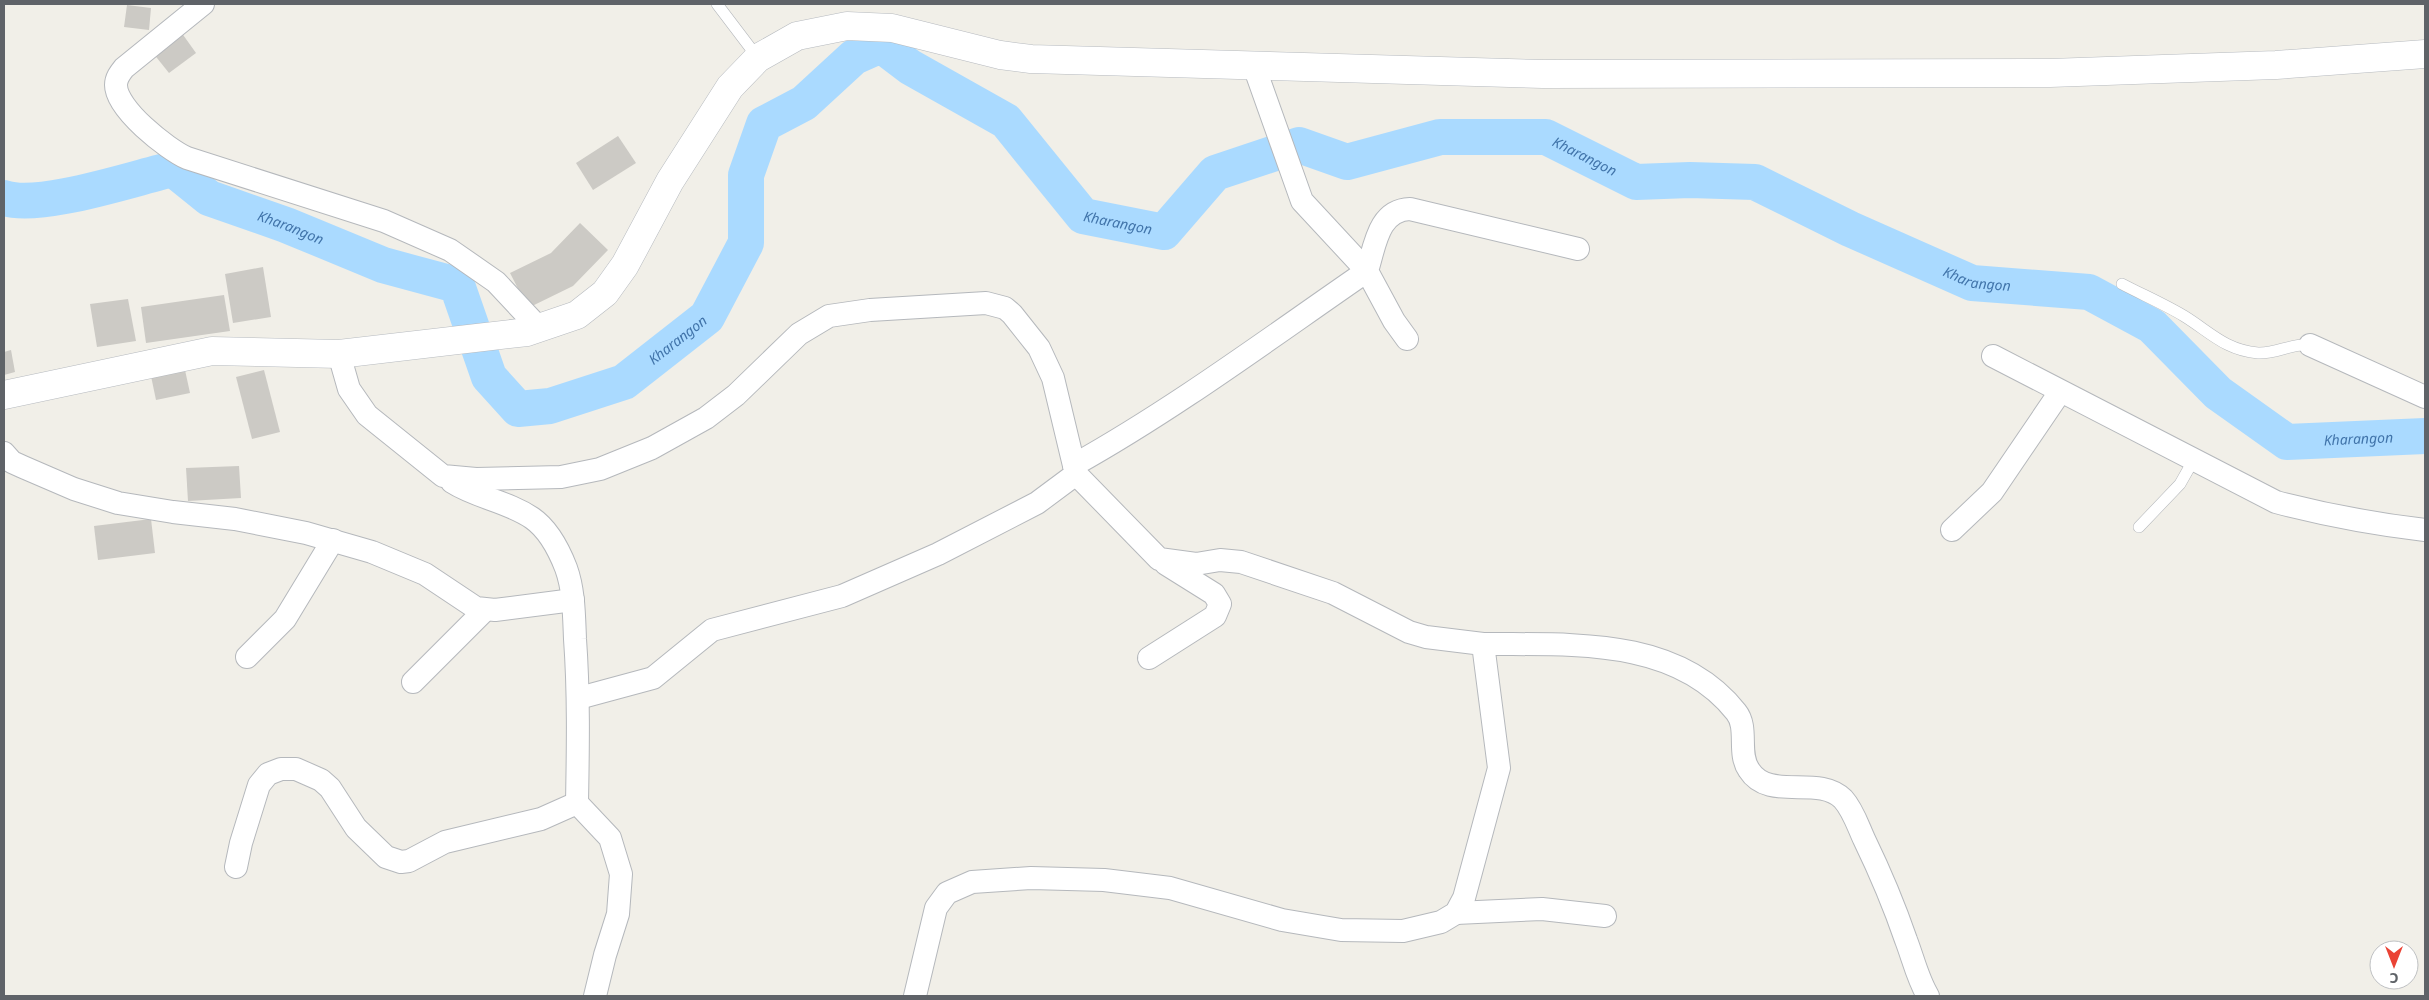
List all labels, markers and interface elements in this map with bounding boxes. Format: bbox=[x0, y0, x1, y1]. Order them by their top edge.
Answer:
water label: Kharangon bbox=[1550, 132, 1620, 180]
water label: Kharangon bbox=[255, 206, 327, 249]
water label: Kharangon bbox=[1082, 206, 1154, 238]
water label: Kharangon bbox=[1940, 261, 2011, 295]
water label: Kharangon bbox=[644, 311, 711, 368]
water label: Kharangon bbox=[2323, 427, 2393, 449]
north arrow bbox=[2369, 940, 2419, 990]
text: С bbox=[2389, 969, 2399, 988]

